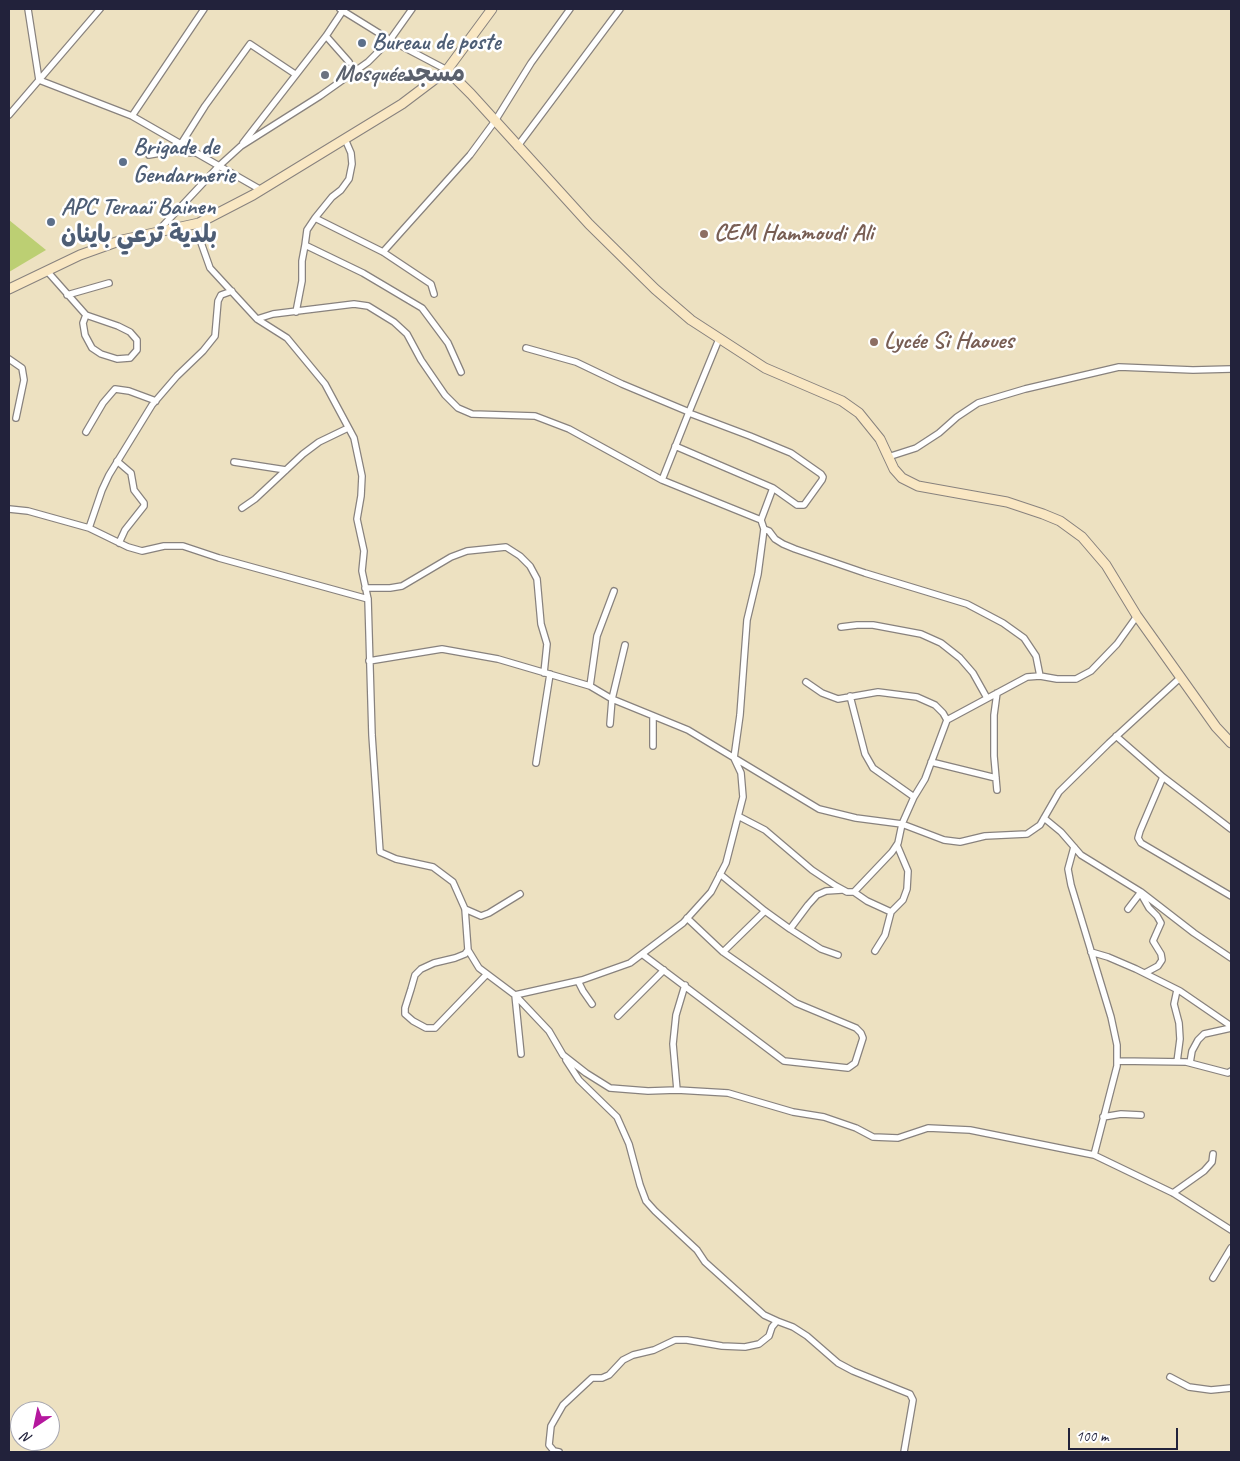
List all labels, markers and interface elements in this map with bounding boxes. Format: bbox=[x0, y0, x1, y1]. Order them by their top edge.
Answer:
place label: Bureau de poste bbox=[372, 29, 500, 57]
marker: Bureau de poste bbox=[356, 37, 368, 49]
place label: Mosquéeمسجد bbox=[335, 61, 465, 89]
marker: Mosquéeمسجد bbox=[319, 69, 331, 81]
place label: Brigade de Gendarmerie bbox=[133, 134, 235, 190]
marker: Brigade de Gendarmerie bbox=[117, 156, 129, 168]
place label: APC Teraaï Bainen بلدية ترعي باينان bbox=[61, 194, 217, 250]
marker: APC Teraaï Bainen بلدية ترعي باينان bbox=[45, 216, 57, 228]
place label: CEM Hammoudi Ali bbox=[714, 220, 873, 248]
marker: CEM Hammoudi Ali bbox=[698, 228, 710, 240]
place label: Lycée Si Haoues bbox=[884, 328, 1014, 356]
marker: Lycée Si Haoues bbox=[868, 336, 880, 348]
north arrow bbox=[10, 1401, 60, 1451]
scale bar bbox=[1070, 1418, 1180, 1450]
text: 100 m bbox=[1076, 1427, 1108, 1446]
text: N bbox=[19, 1429, 35, 1447]

